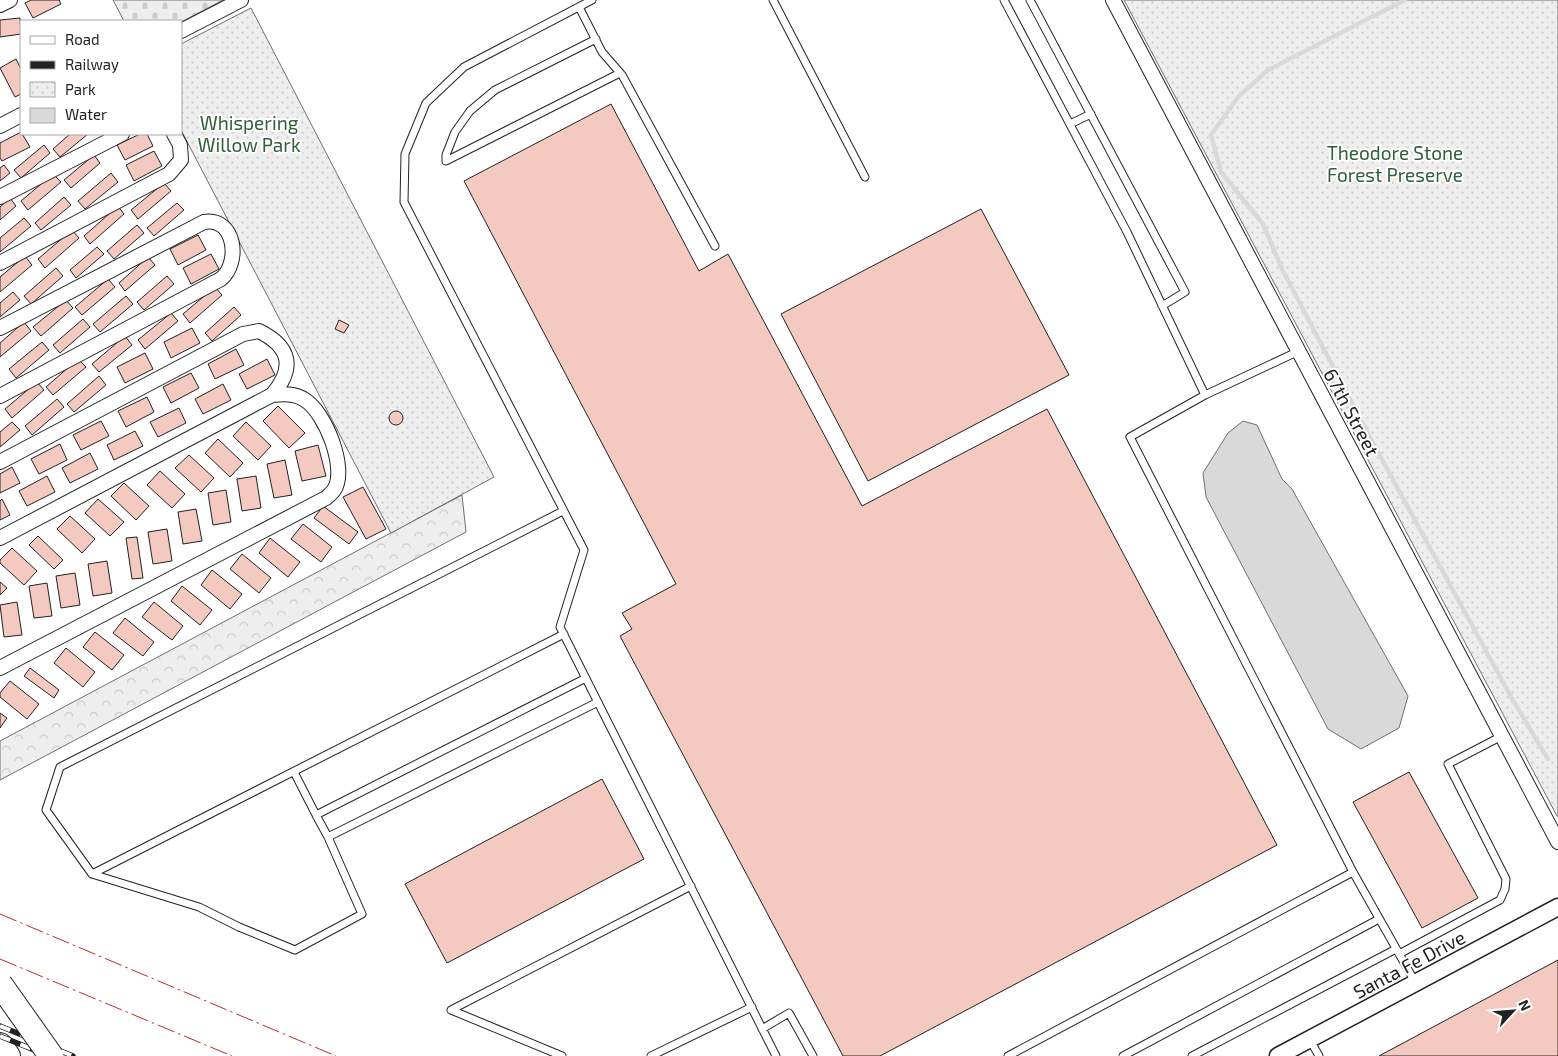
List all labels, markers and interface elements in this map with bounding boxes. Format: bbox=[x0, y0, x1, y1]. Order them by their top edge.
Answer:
legend bbox=[20, 20, 182, 135]
text: Road bbox=[65, 30, 100, 48]
text: Railway bbox=[65, 55, 119, 73]
text: Park bbox=[65, 80, 96, 98]
text: Water bbox=[65, 105, 107, 123]
park label: Whispering Willow Park bbox=[197, 111, 301, 156]
park label: Theodore Stone Forest Preserve bbox=[1327, 141, 1463, 186]
street label: 67th Street bbox=[1319, 364, 1385, 460]
street label: Santa Fe Drive bbox=[1349, 925, 1469, 1003]
north arrow bbox=[1488, 986, 1538, 1036]
text: N bbox=[1515, 997, 1535, 1013]

